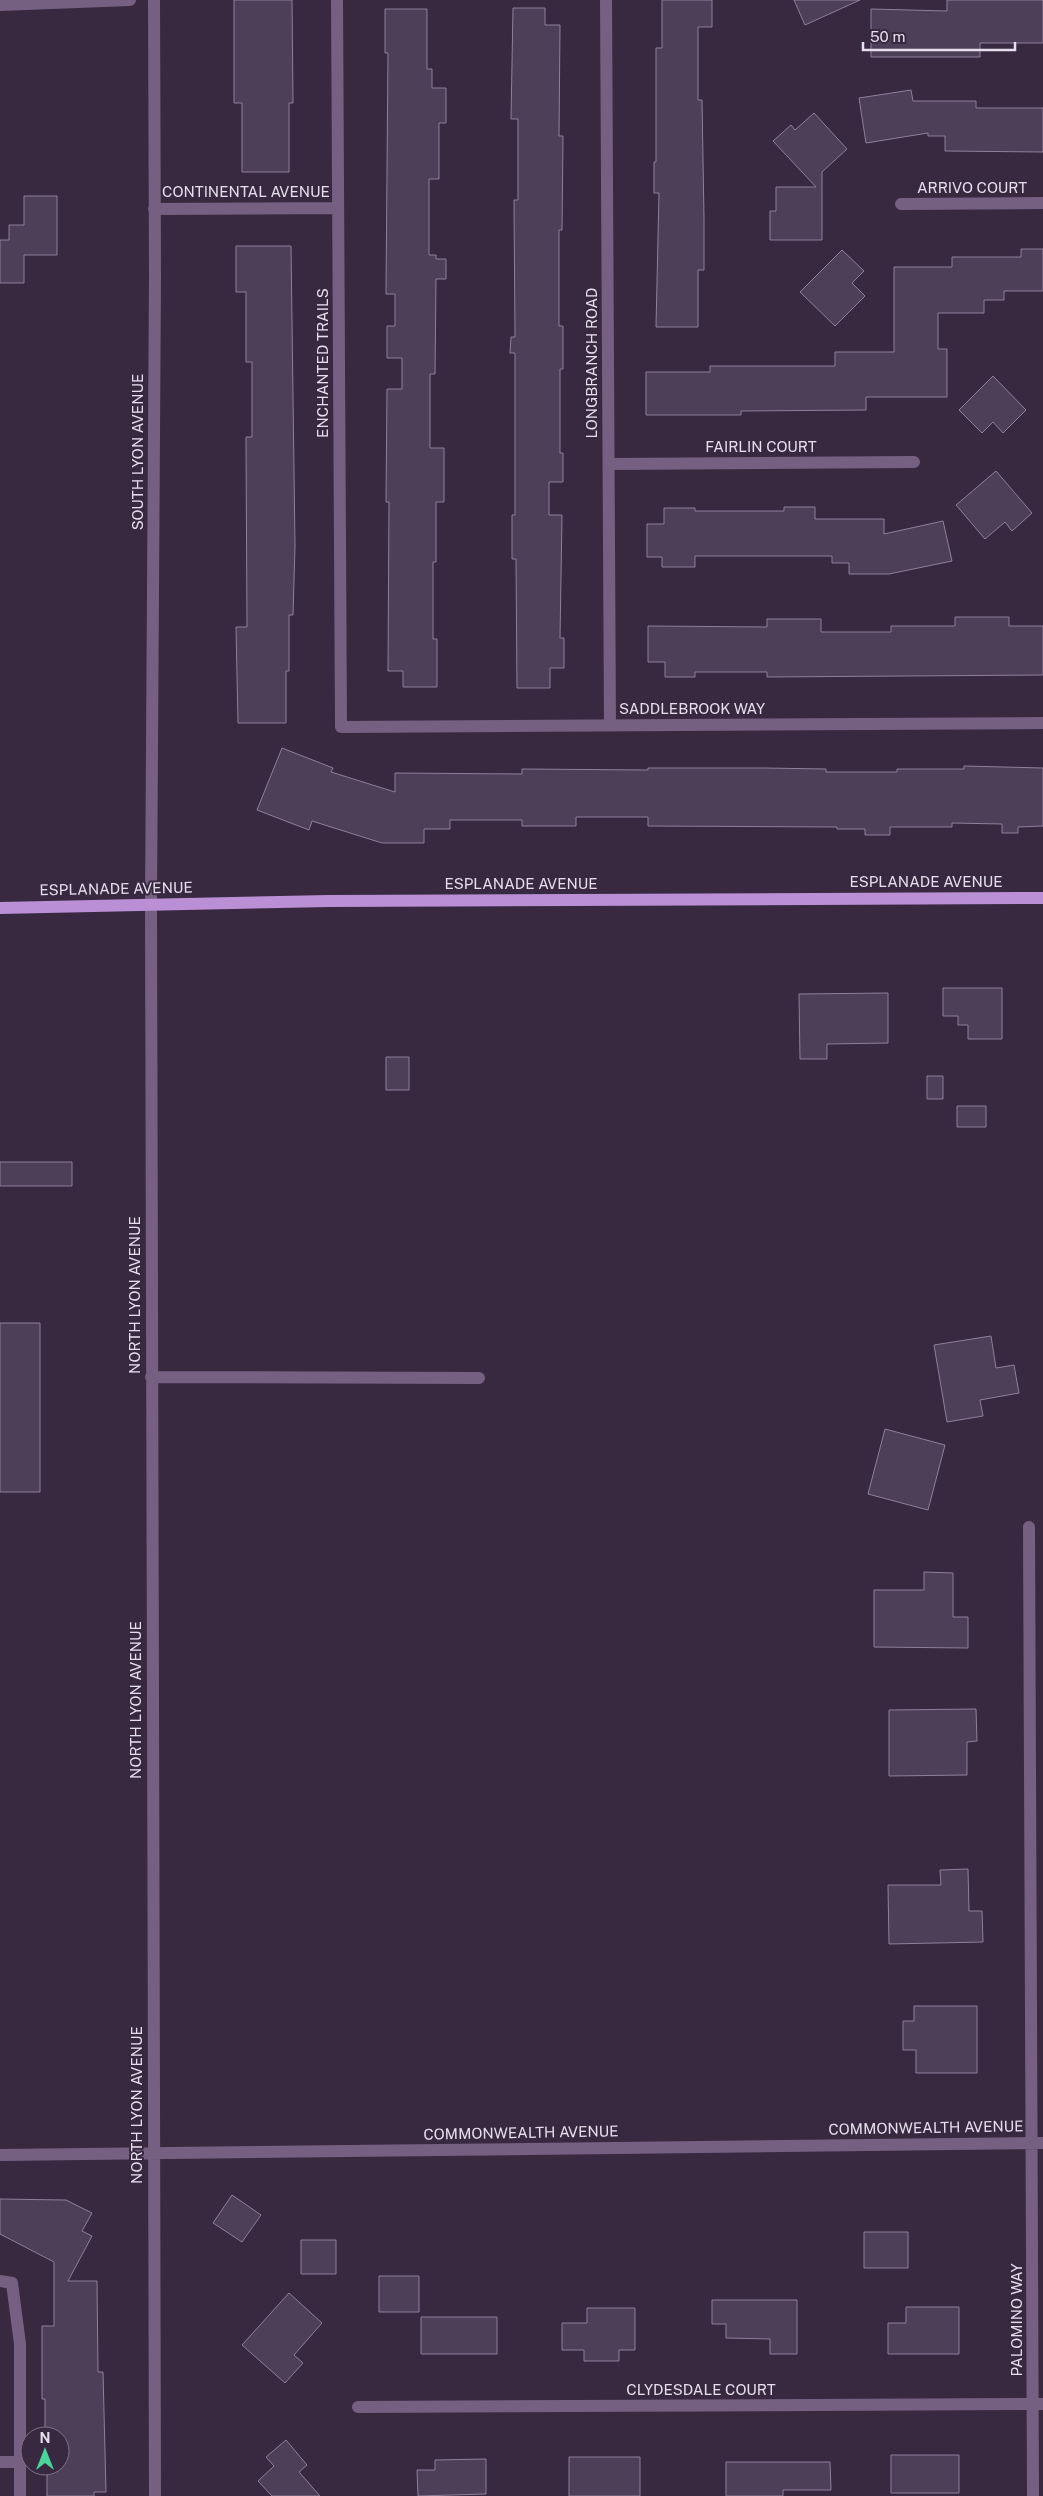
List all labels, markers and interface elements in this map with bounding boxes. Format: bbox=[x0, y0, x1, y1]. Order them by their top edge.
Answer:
scale bar bbox=[863, 20, 1016, 52]
text: 50 m bbox=[870, 28, 905, 45]
street label: ARRIVO COURT bbox=[917, 179, 1027, 196]
street label: CONTINENTAL AVENUE bbox=[162, 183, 330, 200]
street label: ENCHANTED TRAILS bbox=[314, 288, 331, 438]
street label: LONGBRANCH ROAD bbox=[583, 288, 600, 439]
street label: SOUTH LYON AVENUE bbox=[129, 374, 146, 530]
street label: FAIRLIN COURT bbox=[705, 438, 817, 455]
street label: SADDLEBROOK WAY bbox=[619, 700, 765, 717]
street label: ESPLANADE AVENUE bbox=[849, 873, 1003, 890]
street label: ESPLANADE AVENUE bbox=[444, 875, 598, 892]
street label: ESPLANADE AVENUE bbox=[39, 879, 193, 898]
street label: NORTH LYON AVENUE bbox=[126, 1216, 143, 1374]
street label: NORTH LYON AVENUE bbox=[127, 1621, 144, 1779]
street label: NORTH LYON AVENUE bbox=[128, 2026, 145, 2184]
street label: COMMONWEALTH AVENUE bbox=[828, 2117, 1024, 2138]
street label: COMMONWEALTH AVENUE bbox=[423, 2122, 619, 2143]
street label: PALOMINO WAY bbox=[1008, 2263, 1025, 2377]
street label: CLYDESDALE COURT bbox=[626, 2381, 776, 2398]
north arrow bbox=[20, 2426, 70, 2476]
text: N bbox=[40, 2430, 50, 2446]

